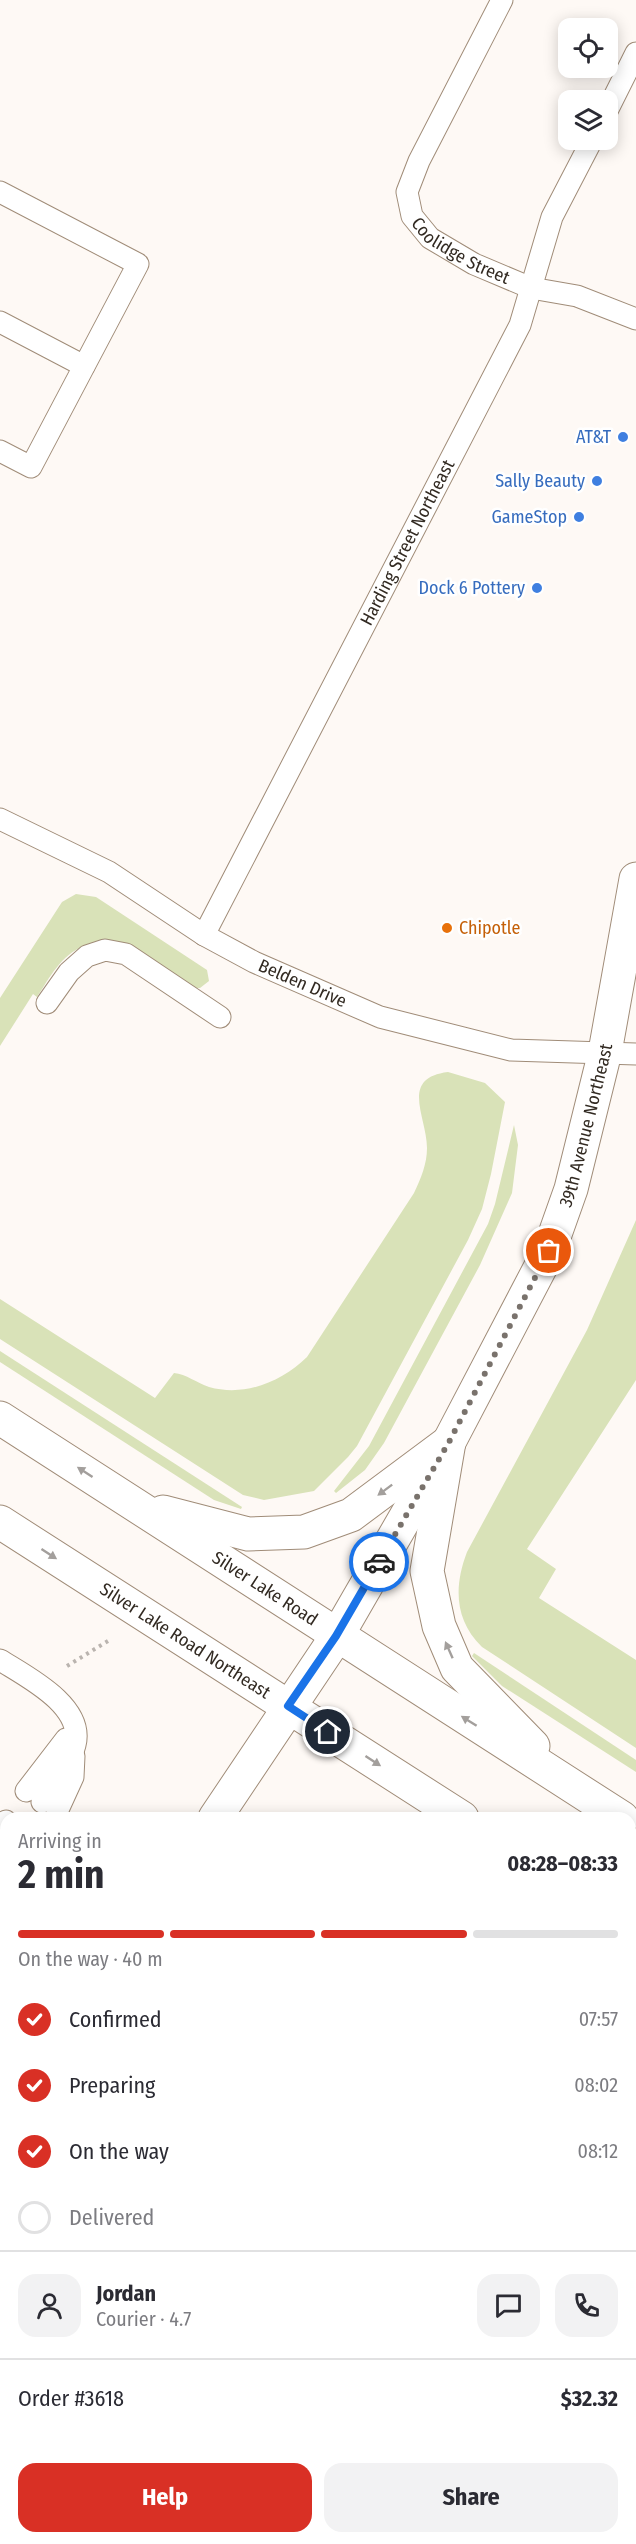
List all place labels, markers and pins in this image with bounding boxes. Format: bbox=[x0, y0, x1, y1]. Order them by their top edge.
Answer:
place label: AT&T bbox=[576, 426, 612, 448]
marker: AT&T bbox=[616, 430, 630, 444]
place label: Sally Beauty bbox=[495, 470, 585, 492]
marker: Sally Beauty bbox=[590, 474, 604, 488]
place label: GameStop bbox=[492, 506, 567, 528]
marker: GameStop bbox=[572, 510, 586, 524]
place label: Dock 6 Pottery bbox=[419, 577, 525, 599]
marker: Dock 6 Pottery bbox=[530, 581, 544, 595]
place label: Chipotle bbox=[459, 917, 520, 939]
marker: Chipotle bbox=[440, 921, 454, 935]
pin bbox=[523, 1225, 574, 1276]
pin bbox=[302, 1706, 353, 1757]

